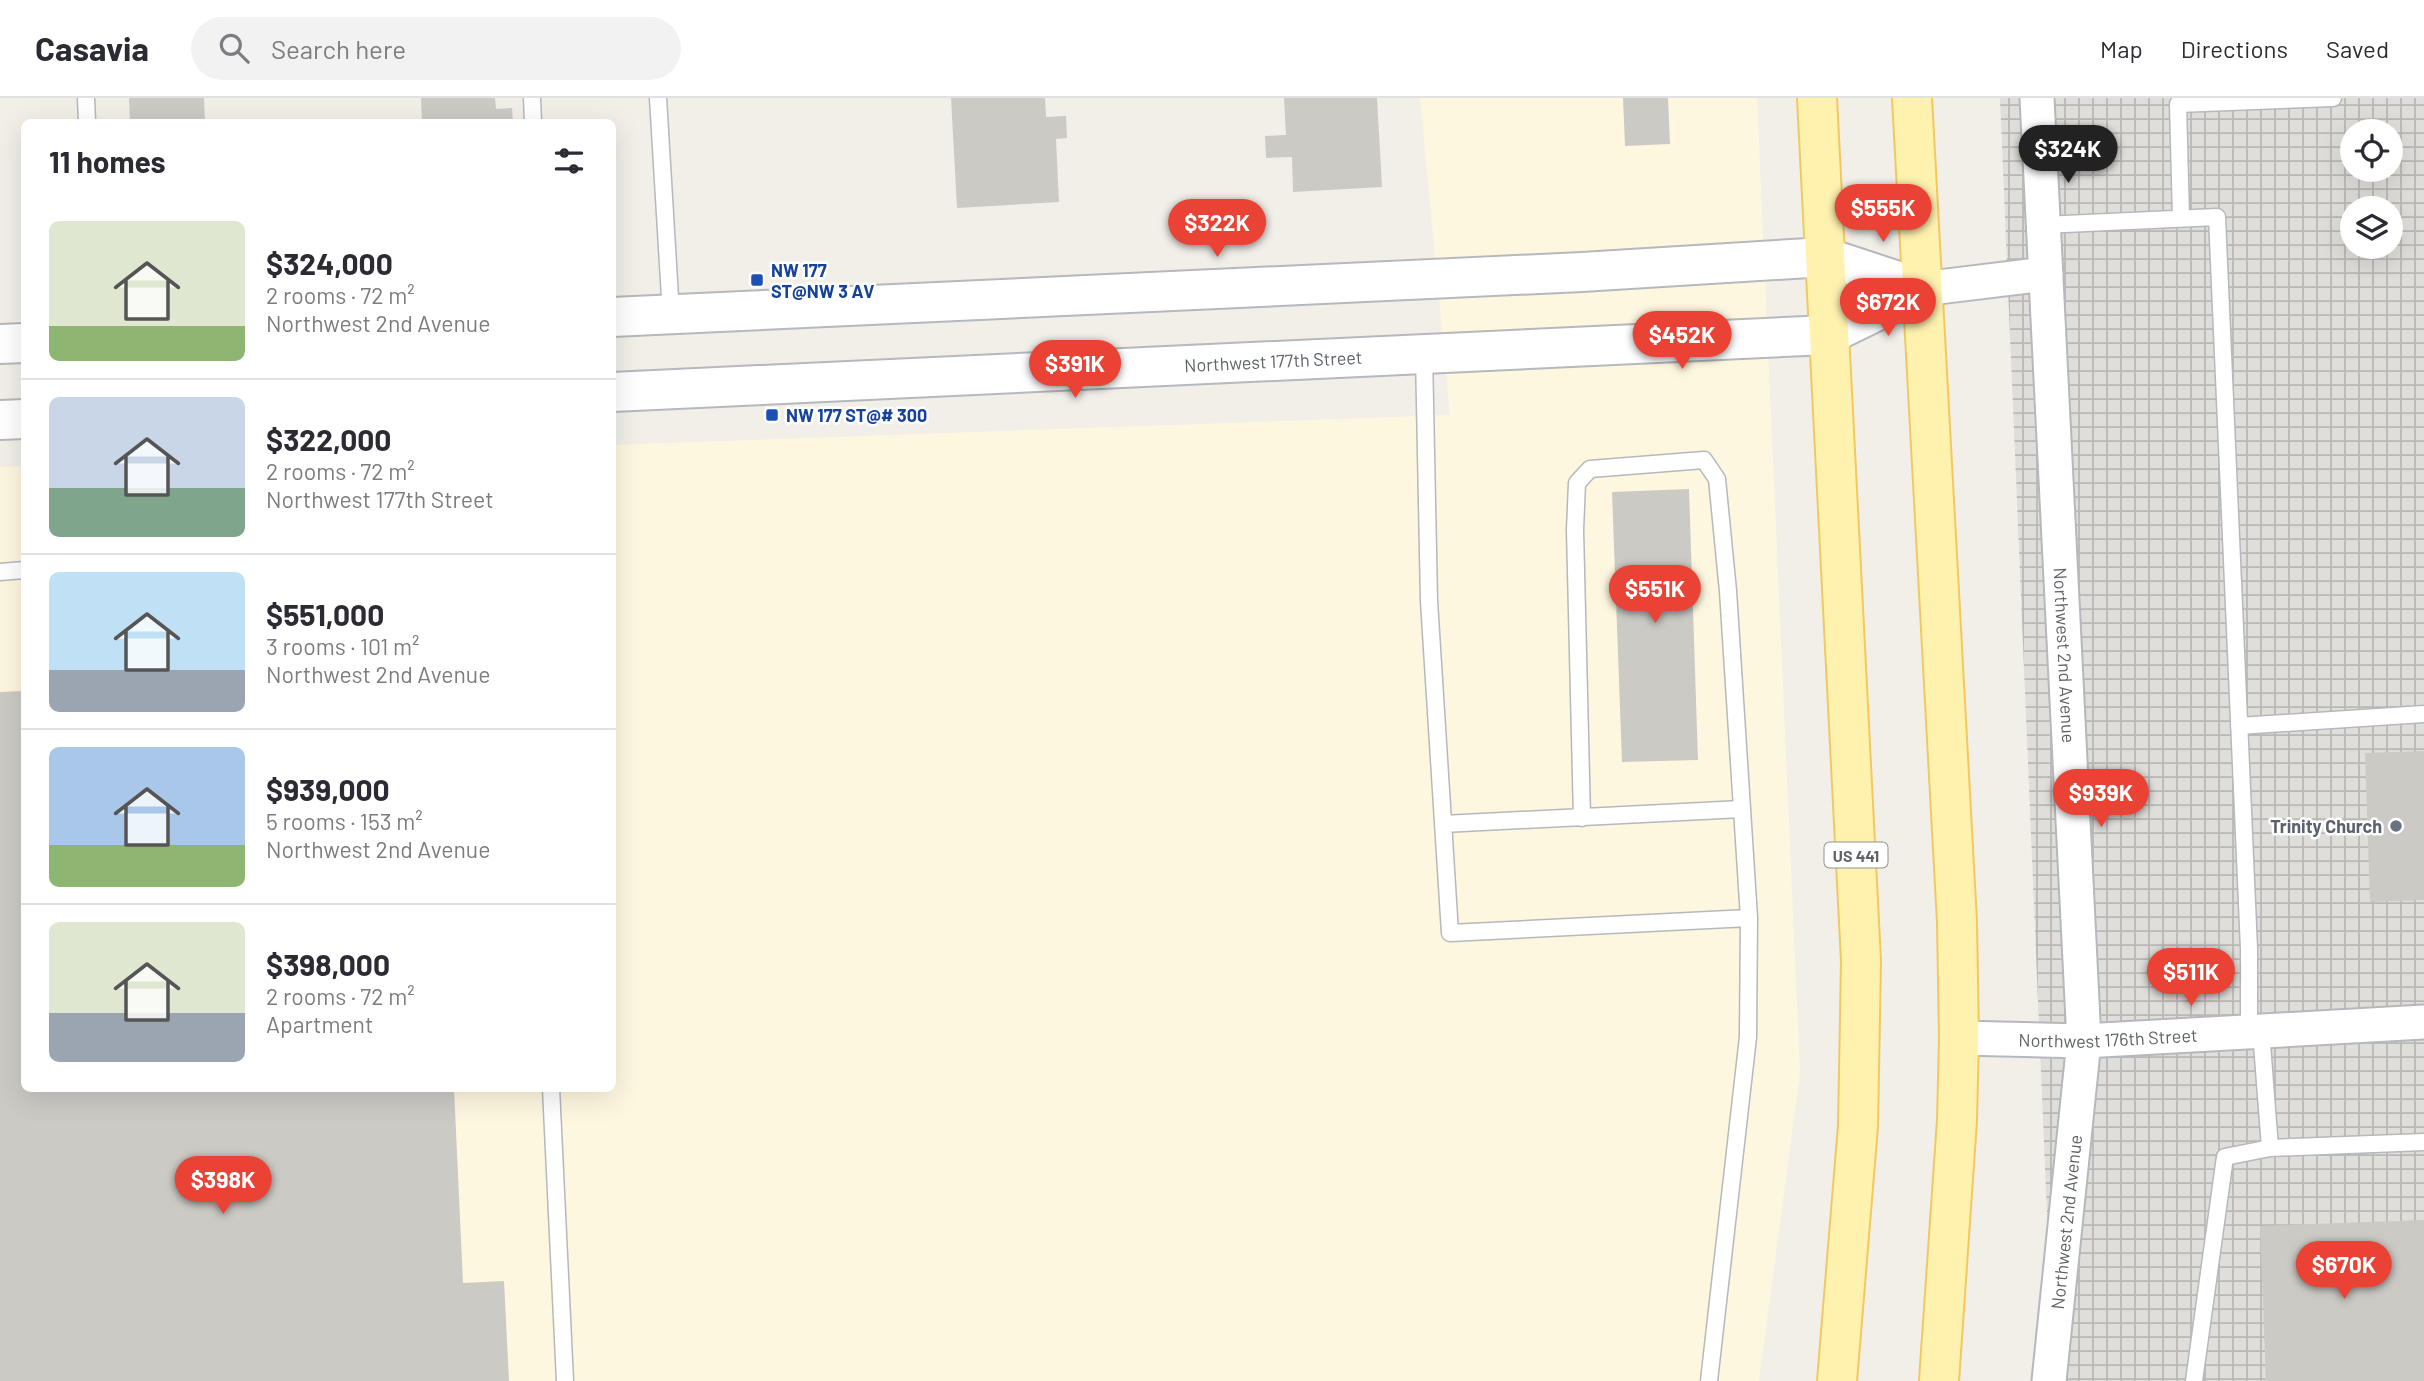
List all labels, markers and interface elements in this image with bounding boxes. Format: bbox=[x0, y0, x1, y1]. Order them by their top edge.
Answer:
search box bbox=[191, 17, 681, 80]
text: Casavia bbox=[35, 28, 149, 68]
icon: search bbox=[215, 29, 253, 67]
text: Search here bbox=[271, 33, 406, 64]
text: Map bbox=[2100, 34, 2143, 63]
text: Directions bbox=[2181, 34, 2288, 63]
text: Saved bbox=[2326, 34, 2389, 63]
map controls bbox=[2340, 119, 2403, 259]
button: locate bbox=[2340, 119, 2403, 182]
pin: $324K bbox=[2019, 126, 2117, 185]
text: $324K bbox=[2035, 134, 2101, 162]
icon: filters bbox=[550, 142, 588, 180]
text: 11 homes bbox=[49, 143, 166, 179]
pin: $555K bbox=[1834, 184, 1932, 244]
text: $555K bbox=[1851, 193, 1915, 221]
button: layers bbox=[2340, 196, 2403, 259]
pin: $322K bbox=[1168, 200, 1266, 259]
text: $322K bbox=[1184, 208, 1250, 236]
text: $324,000 bbox=[266, 245, 393, 281]
icon: home bbox=[105, 249, 189, 333]
place label: NW 177 ST@NW 3 AV bbox=[771, 259, 874, 302]
marker: NW 177 ST@NW 3 AV bbox=[749, 272, 765, 288]
pin: $672K bbox=[1839, 278, 1937, 338]
text: 2 rooms · 72 m² bbox=[266, 281, 415, 309]
text: $672K bbox=[1856, 287, 1920, 315]
text: Northwest 2nd Avenue bbox=[266, 309, 490, 337]
pin: $452K bbox=[1633, 312, 1731, 371]
text: $452K bbox=[1649, 320, 1715, 348]
pin: $391K bbox=[1026, 341, 1124, 400]
street label: Northwest 177th Street bbox=[1184, 346, 1363, 376]
text: $391K bbox=[1045, 349, 1105, 377]
place label: NW 177 ST@# 300 bbox=[786, 404, 927, 426]
marker: NW 177 ST@# 300 bbox=[764, 407, 780, 423]
text: $322,000 bbox=[266, 421, 391, 457]
icon: home bbox=[105, 425, 189, 509]
text: 2 rooms · 72 m² bbox=[266, 457, 415, 485]
text: Northwest 177th Street bbox=[266, 485, 494, 513]
pin: $551K bbox=[1606, 566, 1704, 625]
street label: Northwest 2nd Avenue bbox=[2049, 567, 2080, 744]
text: $551K bbox=[1625, 574, 1685, 602]
text: $551,000 bbox=[266, 596, 384, 632]
icon: home bbox=[105, 600, 189, 684]
text: 3 rooms · 101 m² bbox=[266, 632, 419, 660]
text: Northwest 2nd Avenue bbox=[266, 660, 490, 688]
pin: $939K bbox=[2052, 770, 2150, 829]
text: $939,000 bbox=[266, 771, 390, 807]
icon: home bbox=[105, 775, 189, 859]
text: $939K bbox=[2069, 778, 2133, 806]
text: 5 rooms · 153 m² bbox=[266, 807, 423, 835]
place label: Trinity Church bbox=[2270, 815, 2382, 837]
marker: Trinity Church bbox=[2388, 818, 2404, 834]
text: Northwest 2nd Avenue bbox=[266, 835, 490, 863]
road number: US 441 bbox=[1825, 842, 1888, 868]
text: $398,000 bbox=[266, 946, 390, 982]
pin: $511K bbox=[2142, 948, 2240, 1008]
icon: home bbox=[105, 950, 189, 1034]
text: $511K bbox=[2163, 957, 2219, 985]
text: 2 rooms · 72 m² bbox=[266, 982, 415, 1010]
text: Apartment bbox=[266, 1010, 373, 1038]
street label: Northwest 176th Street bbox=[2018, 1024, 2198, 1052]
street label: Northwest 2nd Avenue bbox=[2046, 1134, 2086, 1310]
pin: $398K bbox=[174, 1156, 272, 1216]
text: $398K bbox=[191, 1165, 255, 1193]
pin: $670K bbox=[2295, 1242, 2393, 1301]
text: $670K bbox=[2312, 1250, 2376, 1278]

